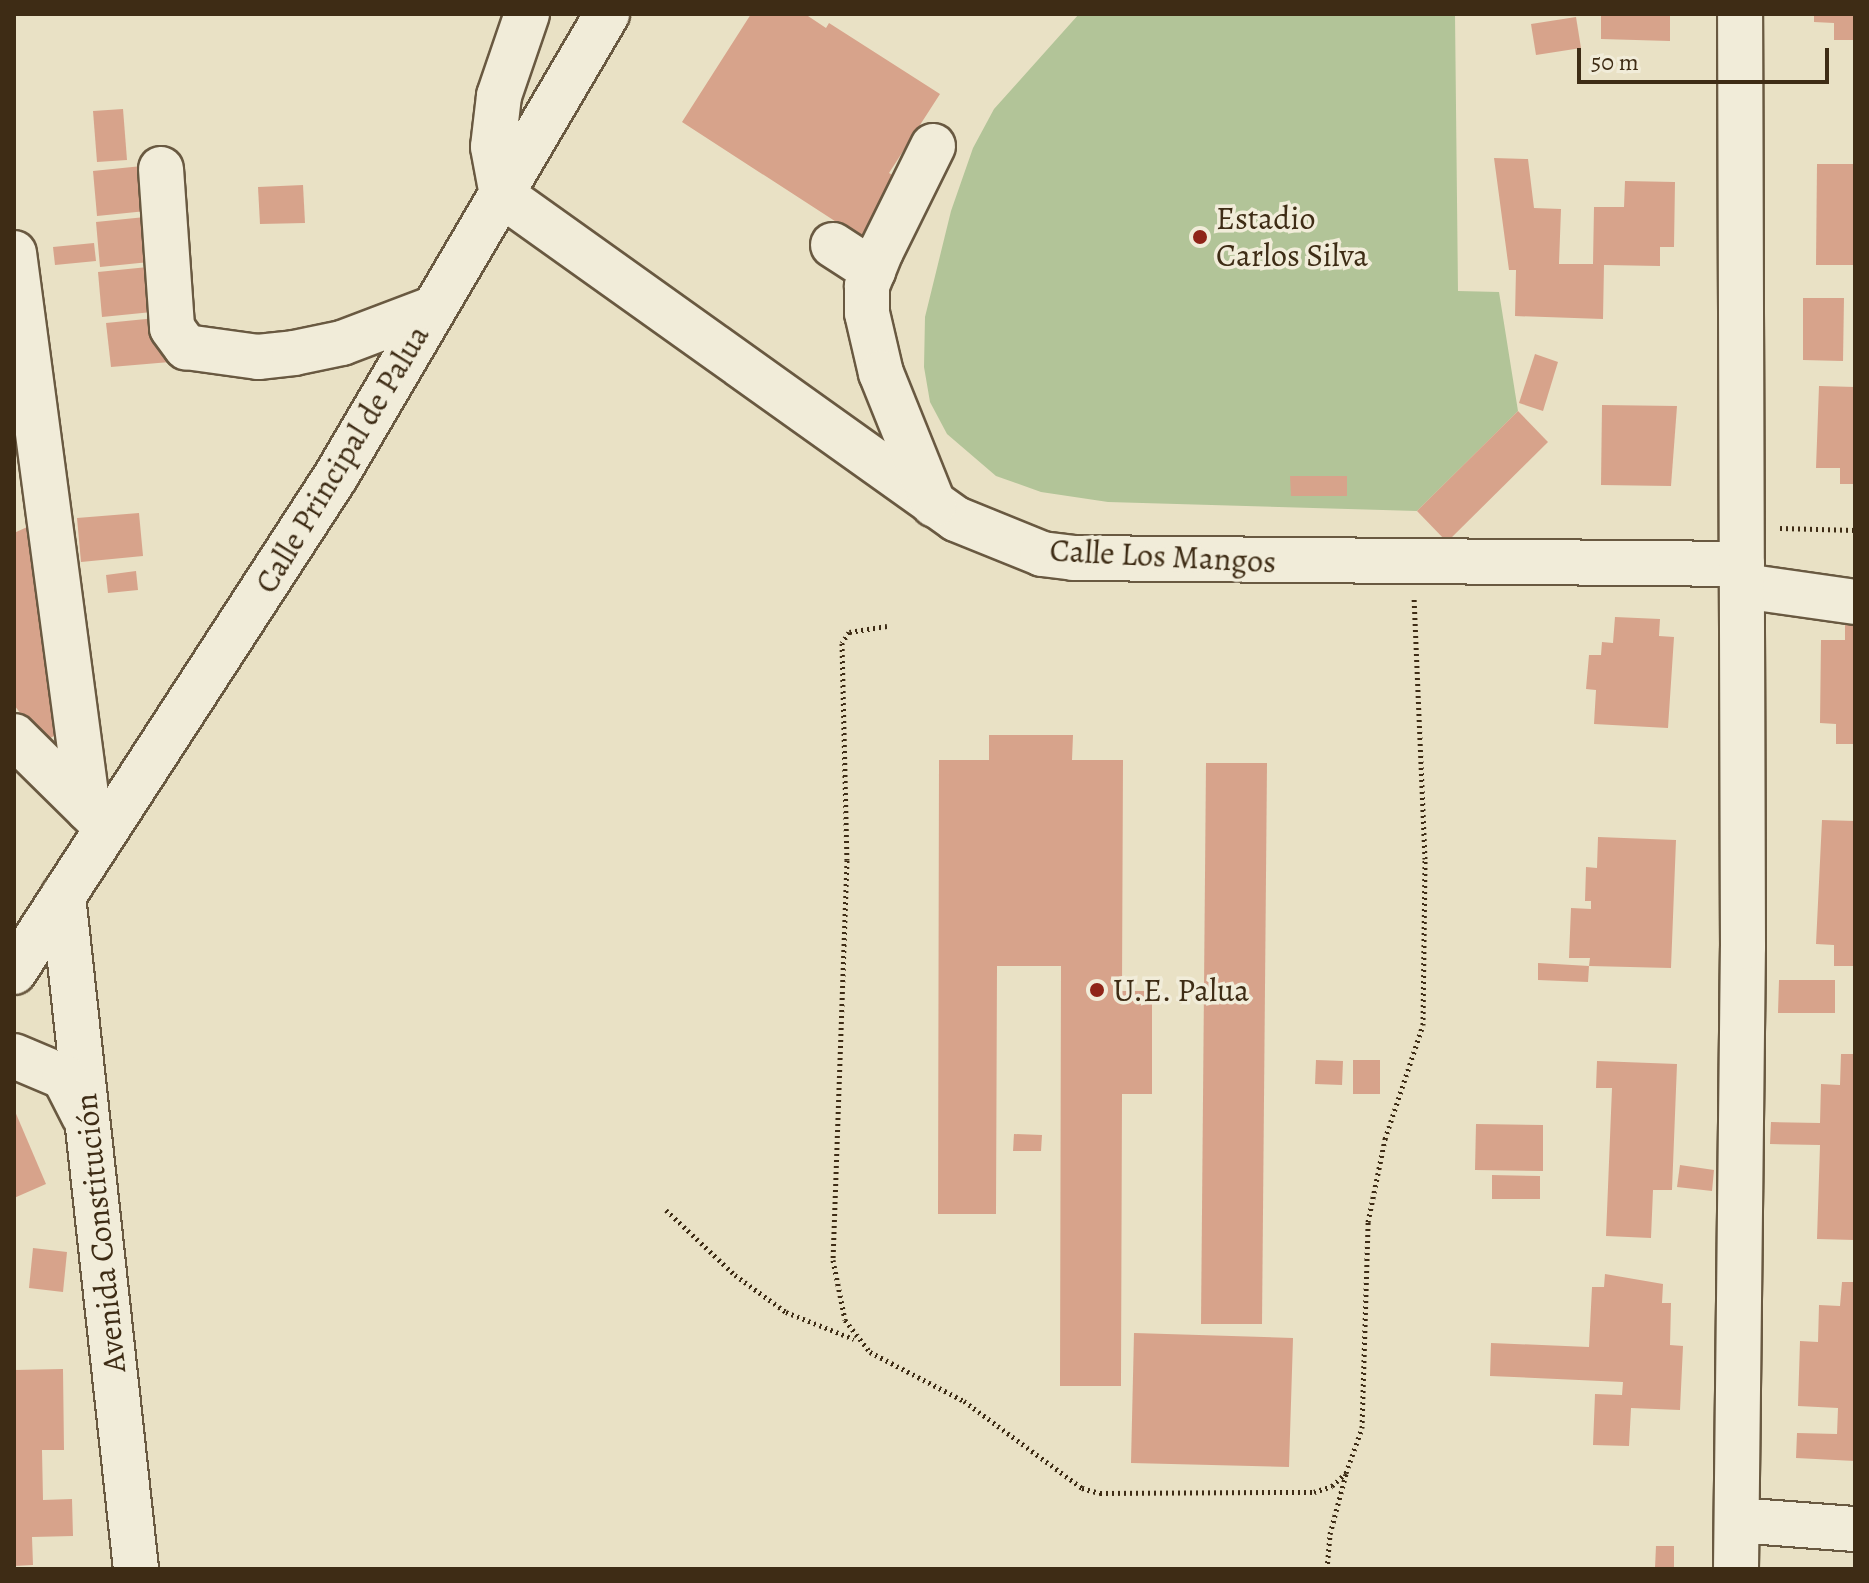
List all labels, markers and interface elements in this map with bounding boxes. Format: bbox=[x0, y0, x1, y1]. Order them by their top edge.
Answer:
scale bar bbox=[1581, 32, 1833, 82]
text: 50 m bbox=[1591, 46, 1639, 78]
place label: Estadio Carlos Silva bbox=[1216, 200, 1368, 275]
marker: Estadio Carlos Silva bbox=[1191, 228, 1209, 246]
street label: Calle Principal de Palua bbox=[247, 318, 437, 600]
street label: Calle Los Mangos bbox=[1049, 531, 1277, 581]
place label: U.E. Palua bbox=[1113, 971, 1250, 1009]
marker: U.E. Palua bbox=[1088, 981, 1106, 999]
street label: Avenida Constitución bbox=[66, 1092, 134, 1374]

